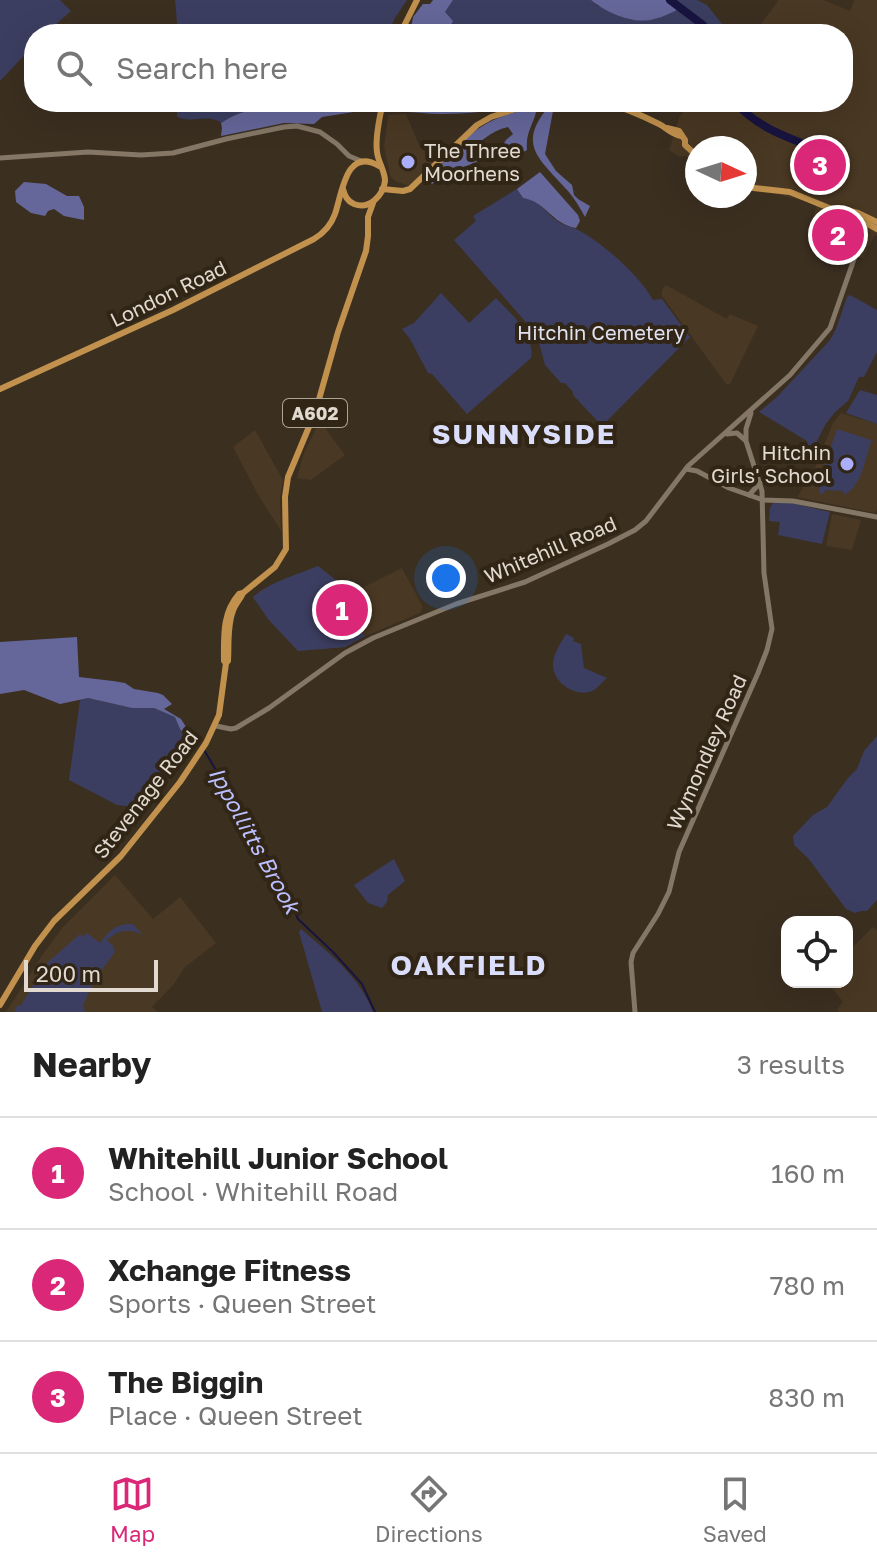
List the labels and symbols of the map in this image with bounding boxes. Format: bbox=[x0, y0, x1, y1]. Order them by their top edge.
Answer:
pin: 3 bbox=[794, 135, 846, 195]
north arrow bbox=[685, 136, 757, 208]
place label: The Three Moorhens bbox=[424, 138, 521, 185]
marker: The Three Moorhens bbox=[399, 153, 417, 171]
pin: 2 bbox=[812, 205, 864, 265]
street label: London Road bbox=[106, 255, 230, 331]
park label: Hitchin Cemetery bbox=[517, 320, 685, 344]
road number: A602 bbox=[283, 399, 347, 427]
district label: SUNNYSIDE bbox=[432, 417, 616, 450]
place label: Hitchin Girls' School bbox=[711, 440, 831, 487]
marker: Hitchin Girls' School bbox=[838, 455, 856, 473]
street label: Whitehill Road bbox=[480, 510, 620, 588]
your location bbox=[426, 558, 466, 598]
pin: 1 bbox=[316, 580, 368, 640]
street label: Wymondley Road bbox=[661, 671, 751, 833]
street label: Stevenage Road bbox=[88, 725, 202, 863]
water label: Ippollitts Brook bbox=[204, 762, 308, 920]
district label: OAKFIELD bbox=[391, 948, 547, 981]
scale bar bbox=[24, 956, 158, 992]

